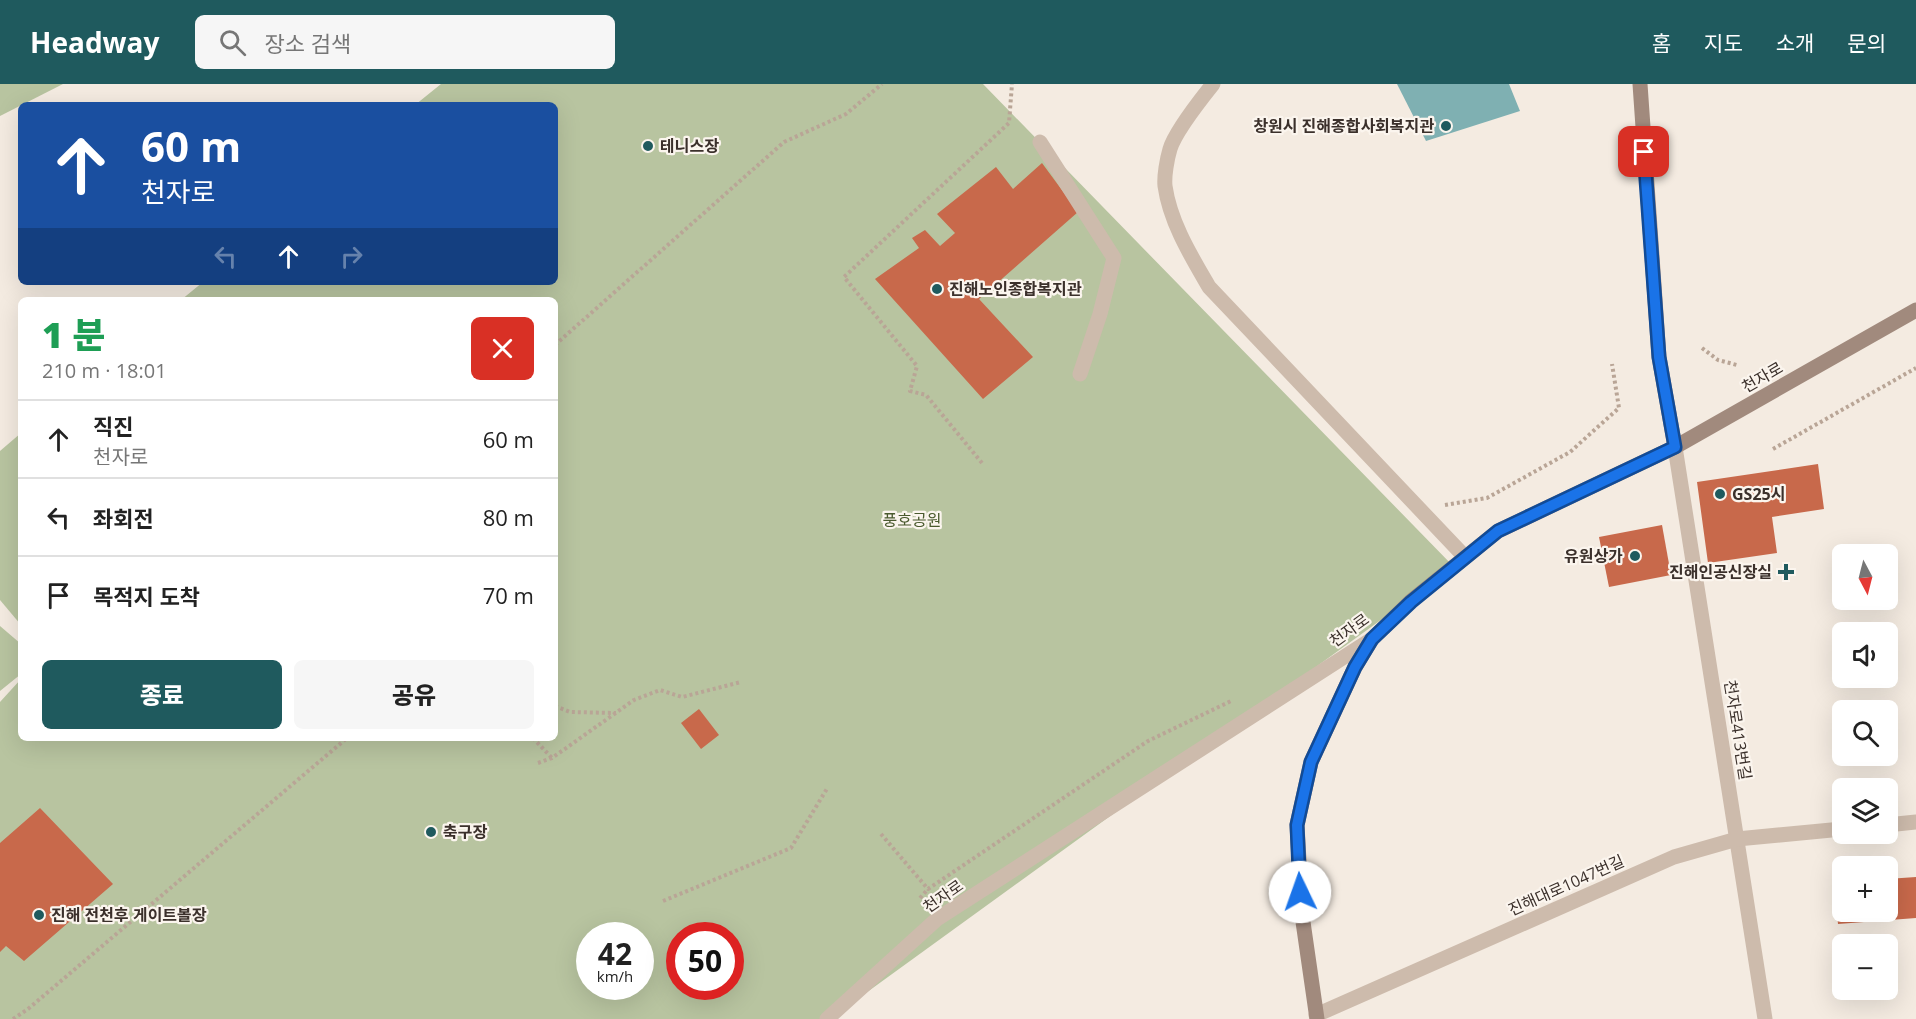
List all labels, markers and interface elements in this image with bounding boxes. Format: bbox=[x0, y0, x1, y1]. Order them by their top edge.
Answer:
search box bbox=[195, 15, 615, 69]
text: Headway bbox=[30, 23, 159, 61]
icon: search bbox=[216, 26, 249, 59]
text: 장소 검색 bbox=[264, 28, 351, 58]
text: 홈 bbox=[1652, 29, 1671, 57]
text: 지도 bbox=[1704, 29, 1743, 57]
text: 소개 bbox=[1776, 29, 1814, 57]
text: 문의 bbox=[1847, 29, 1886, 57]
place label: 창원시 진해종합사회복지관 bbox=[1253, 115, 1434, 137]
text: 60 m bbox=[141, 117, 241, 174]
marker: 창원시 진해종합사회복지관 bbox=[1439, 119, 1453, 133]
icon: ahead bbox=[42, 126, 120, 204]
pin bbox=[1618, 126, 1669, 177]
place label: 테니스장 bbox=[660, 135, 719, 157]
icon: arrive bbox=[1627, 135, 1660, 168]
marker: 테니스장 bbox=[641, 139, 655, 153]
text: 천자로 bbox=[141, 173, 216, 210]
icon: left bbox=[209, 240, 242, 273]
icon: ahead bbox=[272, 240, 305, 273]
icon: right bbox=[335, 240, 368, 273]
place label: 진해노인종합복지관 bbox=[949, 278, 1082, 300]
marker: 진해노인종합복지관 bbox=[930, 282, 944, 296]
text: 1 분 bbox=[42, 310, 106, 359]
button: close bbox=[471, 317, 534, 380]
street label: 천자로 bbox=[1737, 356, 1787, 398]
text: 210 m · 18:01 bbox=[42, 357, 167, 384]
text: 직진 bbox=[93, 411, 133, 441]
icon: ahead bbox=[42, 423, 75, 456]
text: 60 m bbox=[483, 424, 534, 454]
text: 천자로 bbox=[93, 443, 148, 470]
place label: GS25시 bbox=[1732, 483, 1785, 505]
marker: GS25시 bbox=[1713, 487, 1727, 501]
icon: left bbox=[42, 501, 75, 534]
text: 80 m bbox=[483, 502, 534, 532]
text: 좌회전 bbox=[93, 503, 154, 533]
park label: 풍호공원 bbox=[883, 509, 941, 531]
north arrow bbox=[1832, 544, 1898, 610]
map controls bbox=[1832, 544, 1898, 1000]
place label: 유원상가 bbox=[1564, 545, 1623, 567]
marker: 유원상가 bbox=[1628, 549, 1642, 563]
place label: 진해인공신장실 bbox=[1669, 561, 1772, 583]
marker: 진해인공신장실 bbox=[1777, 563, 1795, 581]
icon: arrive bbox=[42, 579, 75, 612]
text: 70 m bbox=[483, 580, 534, 610]
text: 목적지 도착 bbox=[93, 581, 200, 611]
street label: 천자로 bbox=[1325, 608, 1374, 652]
button: sound bbox=[1832, 622, 1898, 688]
button: 종료 bbox=[42, 660, 282, 729]
button: 공유 bbox=[294, 660, 534, 729]
street label: 천자로413번길 bbox=[1719, 678, 1757, 782]
button: search bbox=[1832, 700, 1898, 766]
button: layers bbox=[1832, 778, 1898, 844]
place label: 축구장 bbox=[443, 821, 487, 843]
marker: 축구장 bbox=[424, 825, 438, 839]
street label: 진해대로1047번길 bbox=[1504, 850, 1628, 920]
button: + bbox=[1832, 856, 1898, 922]
position arrow bbox=[1268, 860, 1332, 924]
street label: 천자로 bbox=[919, 874, 968, 918]
place label: 진해 전천후 게이트볼장 bbox=[51, 904, 207, 926]
marker: 진해 전천후 게이트볼장 bbox=[32, 908, 46, 922]
speed limit sign: 50 bbox=[666, 922, 744, 1000]
text: 42 bbox=[598, 933, 632, 974]
button: − bbox=[1832, 934, 1898, 1000]
text: km/h bbox=[597, 966, 633, 986]

